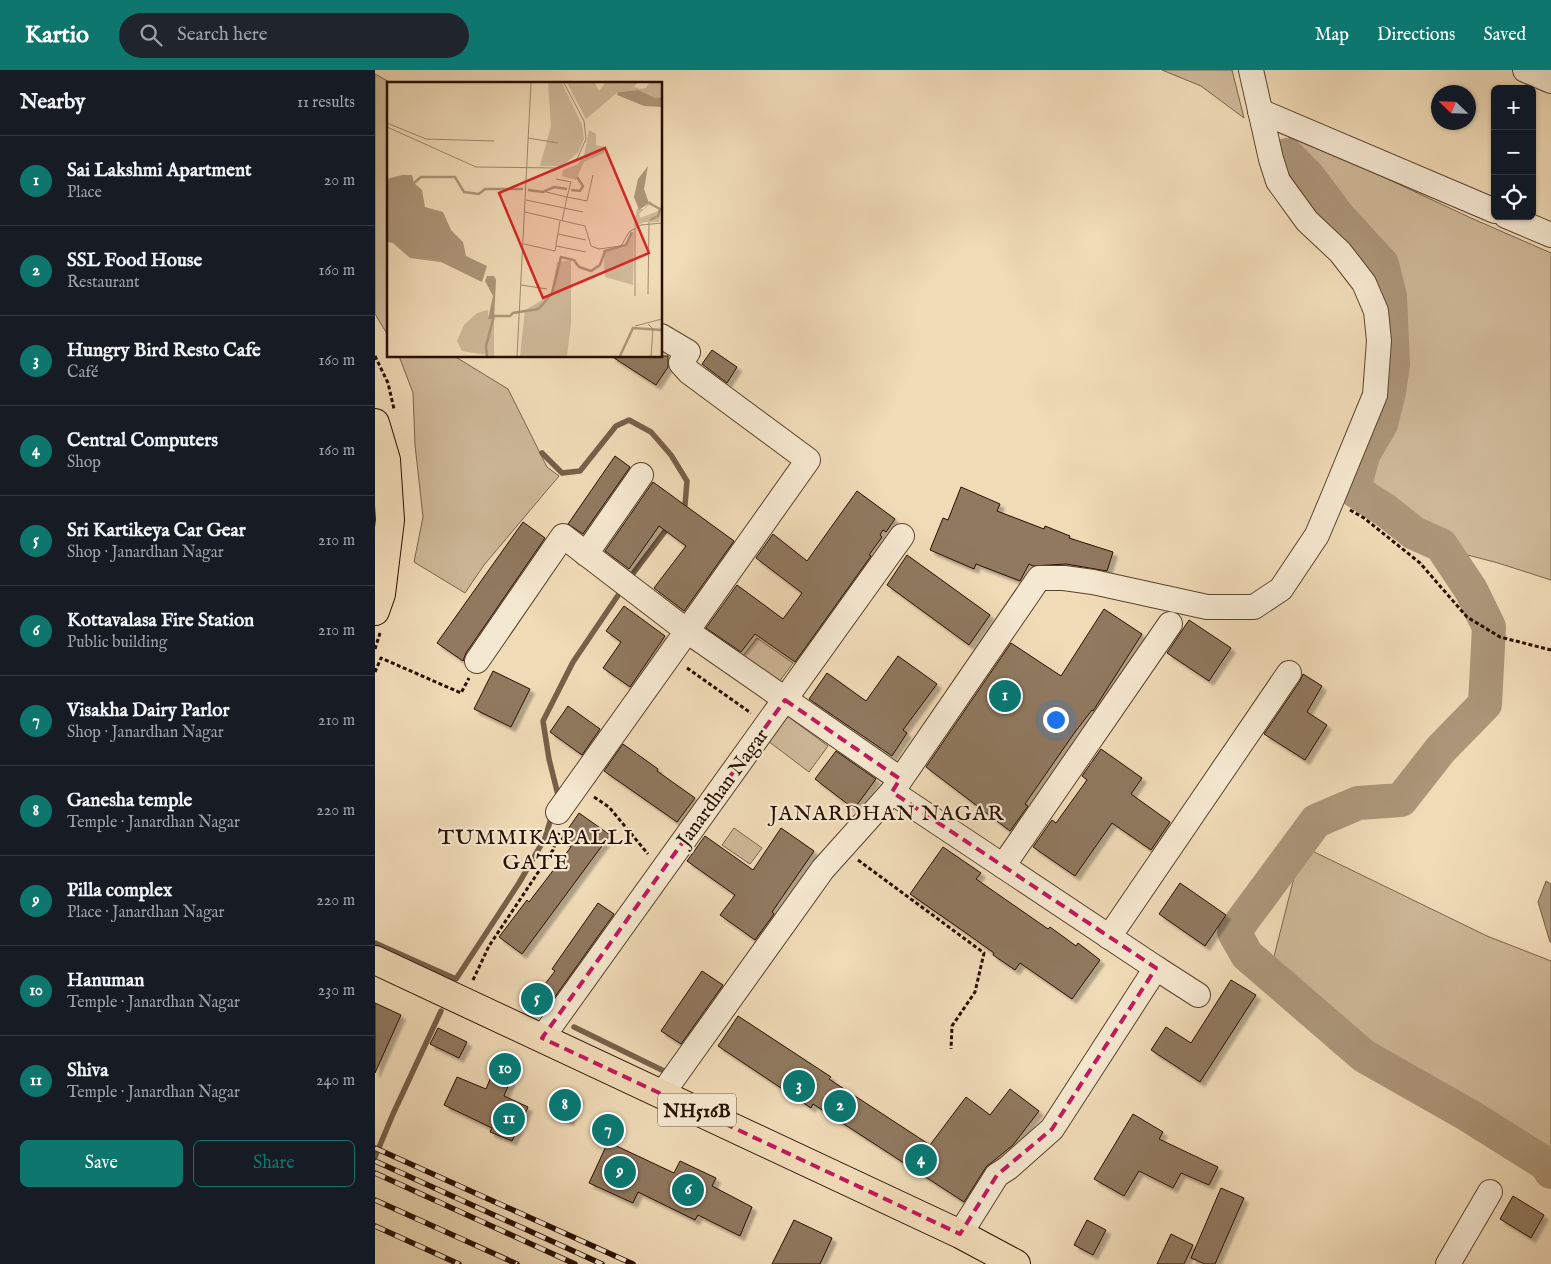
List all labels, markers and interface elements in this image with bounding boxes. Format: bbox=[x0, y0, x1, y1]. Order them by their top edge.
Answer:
search box bbox=[119, 13, 469, 58]
text: Kartio bbox=[25, 20, 89, 51]
icon: search bbox=[137, 21, 165, 49]
text: Search here bbox=[177, 23, 268, 47]
text: Map bbox=[1315, 24, 1349, 47]
text: Directions bbox=[1377, 24, 1455, 47]
text: Saved bbox=[1483, 24, 1526, 47]
inset map bbox=[387, 82, 663, 358]
north arrow bbox=[1431, 85, 1476, 130]
map controls bbox=[1491, 85, 1536, 220]
button: + bbox=[1491, 85, 1536, 130]
text: Nearby bbox=[20, 89, 85, 116]
text: 11 results bbox=[297, 93, 355, 113]
button: − bbox=[1491, 130, 1536, 175]
text: Sai Lakshmi Apartment bbox=[67, 159, 252, 183]
text: 1 bbox=[33, 171, 39, 191]
text: 20 m bbox=[324, 171, 355, 191]
button: locate bbox=[1491, 175, 1536, 220]
text: Place bbox=[67, 183, 102, 203]
text: SSL Food House bbox=[67, 249, 202, 273]
text: 2 bbox=[32, 261, 40, 281]
text: 160 m bbox=[319, 261, 355, 281]
text: Restaurant bbox=[67, 273, 140, 293]
text: Hungry Bird Resto Cafe bbox=[67, 339, 261, 363]
text: 3 bbox=[33, 351, 39, 371]
text: 160 m bbox=[319, 351, 355, 371]
text: Café bbox=[67, 363, 98, 383]
text: Central Computers bbox=[67, 429, 218, 453]
text: 4 bbox=[32, 441, 40, 461]
text: 160 m bbox=[319, 441, 355, 461]
text: Shop bbox=[67, 453, 101, 473]
text: Sri Kartikeya Car Gear bbox=[67, 519, 246, 543]
text: 5 bbox=[33, 531, 39, 551]
text: 210 m bbox=[318, 531, 355, 551]
text: Shop · Janardhan Nagar bbox=[67, 543, 224, 563]
text: Kottavalasa Fire Station bbox=[67, 609, 254, 633]
text: 6 bbox=[33, 621, 39, 641]
text: 210 m bbox=[318, 621, 355, 641]
text: Public building bbox=[67, 633, 167, 653]
pin: 1 bbox=[989, 677, 1021, 715]
text: Visakha Dairy Parlor bbox=[67, 699, 229, 723]
your location bbox=[1043, 707, 1069, 733]
text: 7 bbox=[32, 711, 40, 731]
text: 210 m bbox=[318, 711, 355, 731]
text: Shop · Janardhan Nagar bbox=[67, 723, 224, 743]
street label: Janardhan Nagar bbox=[671, 723, 775, 854]
text: Ganesha temple bbox=[67, 789, 192, 813]
text: 8 bbox=[33, 801, 39, 821]
text: 220 m bbox=[316, 801, 355, 821]
district label: JANARDHAN NAGAR bbox=[768, 801, 1005, 828]
text: Temple · Janardhan Nagar bbox=[67, 813, 240, 833]
district label: TUMMIKAPALLI GATE bbox=[438, 824, 634, 877]
text: Pilla complex bbox=[67, 879, 172, 903]
text: 9 bbox=[33, 891, 39, 911]
text: 220 m bbox=[316, 891, 355, 911]
text: Place · Janardhan Nagar bbox=[67, 903, 224, 923]
text: Hanuman bbox=[67, 969, 144, 993]
pin: 5 bbox=[521, 980, 553, 1018]
text: 10 bbox=[29, 981, 43, 1001]
text: 230 m bbox=[318, 981, 355, 1001]
text: Temple · Janardhan Nagar bbox=[67, 993, 240, 1013]
pin: 10 bbox=[489, 1050, 521, 1088]
text: Shiva bbox=[67, 1059, 108, 1083]
pin: 3 bbox=[783, 1067, 815, 1105]
text: 11 bbox=[30, 1071, 42, 1091]
text: 240 m bbox=[316, 1071, 355, 1091]
text: Temple · Janardhan Nagar bbox=[67, 1083, 240, 1103]
pin: 8 bbox=[549, 1086, 581, 1124]
pin: 2 bbox=[824, 1087, 856, 1125]
road number: NH516B bbox=[658, 1094, 736, 1126]
pin: 11 bbox=[493, 1100, 525, 1138]
pin: 7 bbox=[592, 1111, 624, 1149]
button: Save bbox=[20, 1140, 183, 1187]
button: Share bbox=[193, 1140, 355, 1187]
pin: 4 bbox=[905, 1141, 937, 1179]
pin: 9 bbox=[604, 1153, 636, 1191]
pin: 6 bbox=[672, 1171, 704, 1209]

